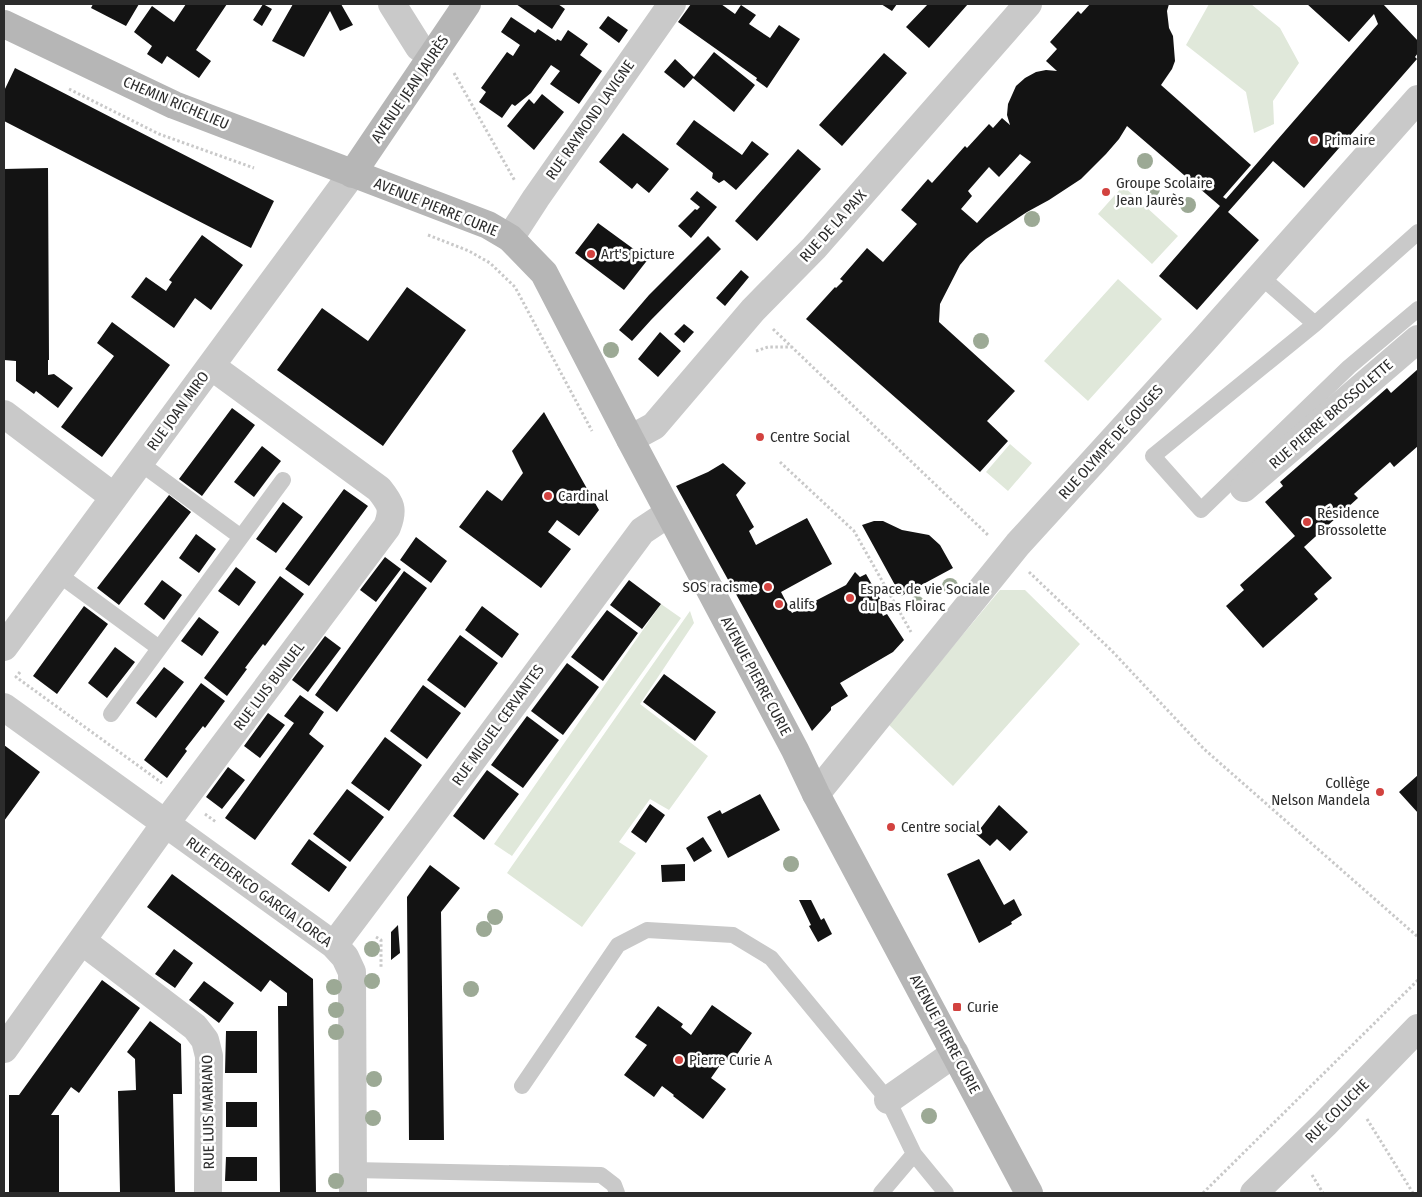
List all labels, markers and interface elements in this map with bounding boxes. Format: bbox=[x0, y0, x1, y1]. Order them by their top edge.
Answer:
street label: AVENUE JEAN JAURÈS bbox=[367, 32, 453, 146]
street label: RUE RAYMOND LAVIGNE bbox=[542, 57, 638, 183]
street label: CHEMIN RICHELIEU bbox=[120, 73, 232, 133]
place label: Primaire bbox=[1324, 131, 1375, 149]
marker: Primaire bbox=[1308, 134, 1320, 146]
street label: AVENUE PIERRE CURIE bbox=[371, 174, 501, 240]
place label: Groupe Scolaire Jean Jaurès bbox=[1116, 174, 1213, 209]
street label: RUE DE LA PAIX bbox=[796, 186, 871, 266]
marker: Groupe Scolaire Jean Jaurès bbox=[1100, 186, 1112, 198]
place label: Art's picture bbox=[601, 245, 675, 263]
marker: Art's picture bbox=[585, 248, 597, 260]
street label: RUE PIERRE BROSSOLETTE bbox=[1266, 356, 1396, 472]
street label: RUE JOAN MIRO bbox=[143, 368, 213, 454]
street label: RUE OLYMPE DE GOUGES bbox=[1055, 381, 1167, 503]
place label: Centre Social bbox=[770, 428, 850, 446]
marker: Centre Social bbox=[754, 431, 766, 443]
place label: Cardinal bbox=[558, 487, 609, 505]
marker: Cardinal bbox=[542, 490, 554, 502]
place label: Résidence Brossolette bbox=[1317, 504, 1387, 539]
marker: Résidence Brossolette bbox=[1301, 516, 1313, 528]
place label: SOS racisme bbox=[683, 578, 758, 596]
place label: Espace de vie Sociale du Bas Floirac bbox=[860, 580, 990, 615]
marker: SOS racisme bbox=[762, 581, 774, 593]
marker: Espace de vie Sociale du Bas Floirac bbox=[844, 592, 856, 604]
place label: alifs bbox=[789, 595, 815, 613]
marker: alifs bbox=[773, 598, 785, 610]
street label: AVENUE PIERRE CURIE bbox=[717, 614, 795, 738]
street label: RUE LUIS BUNUEL bbox=[230, 638, 308, 734]
street label: RUE MIGUEL CERVANTES bbox=[448, 661, 548, 789]
place label: Collège Nelson Mandela bbox=[1271, 774, 1370, 809]
marker: Collège Nelson Mandela bbox=[1374, 786, 1386, 798]
place label: Centre social bbox=[901, 818, 980, 836]
marker: Centre social bbox=[885, 821, 897, 833]
street label: RUE FEDERICO GARCIA LORCA bbox=[183, 833, 335, 951]
street label: AVENUE PIERRE CURIE bbox=[906, 972, 984, 1096]
place label: Curie bbox=[967, 998, 999, 1016]
marker: Curie bbox=[951, 1001, 963, 1013]
place label: Pierre Curie A bbox=[689, 1051, 772, 1069]
marker: Pierre Curie A bbox=[673, 1054, 685, 1066]
street label: RUE LUIS MARIANO bbox=[198, 1055, 218, 1169]
street label: RUE COLUCHE bbox=[1301, 1075, 1373, 1147]

